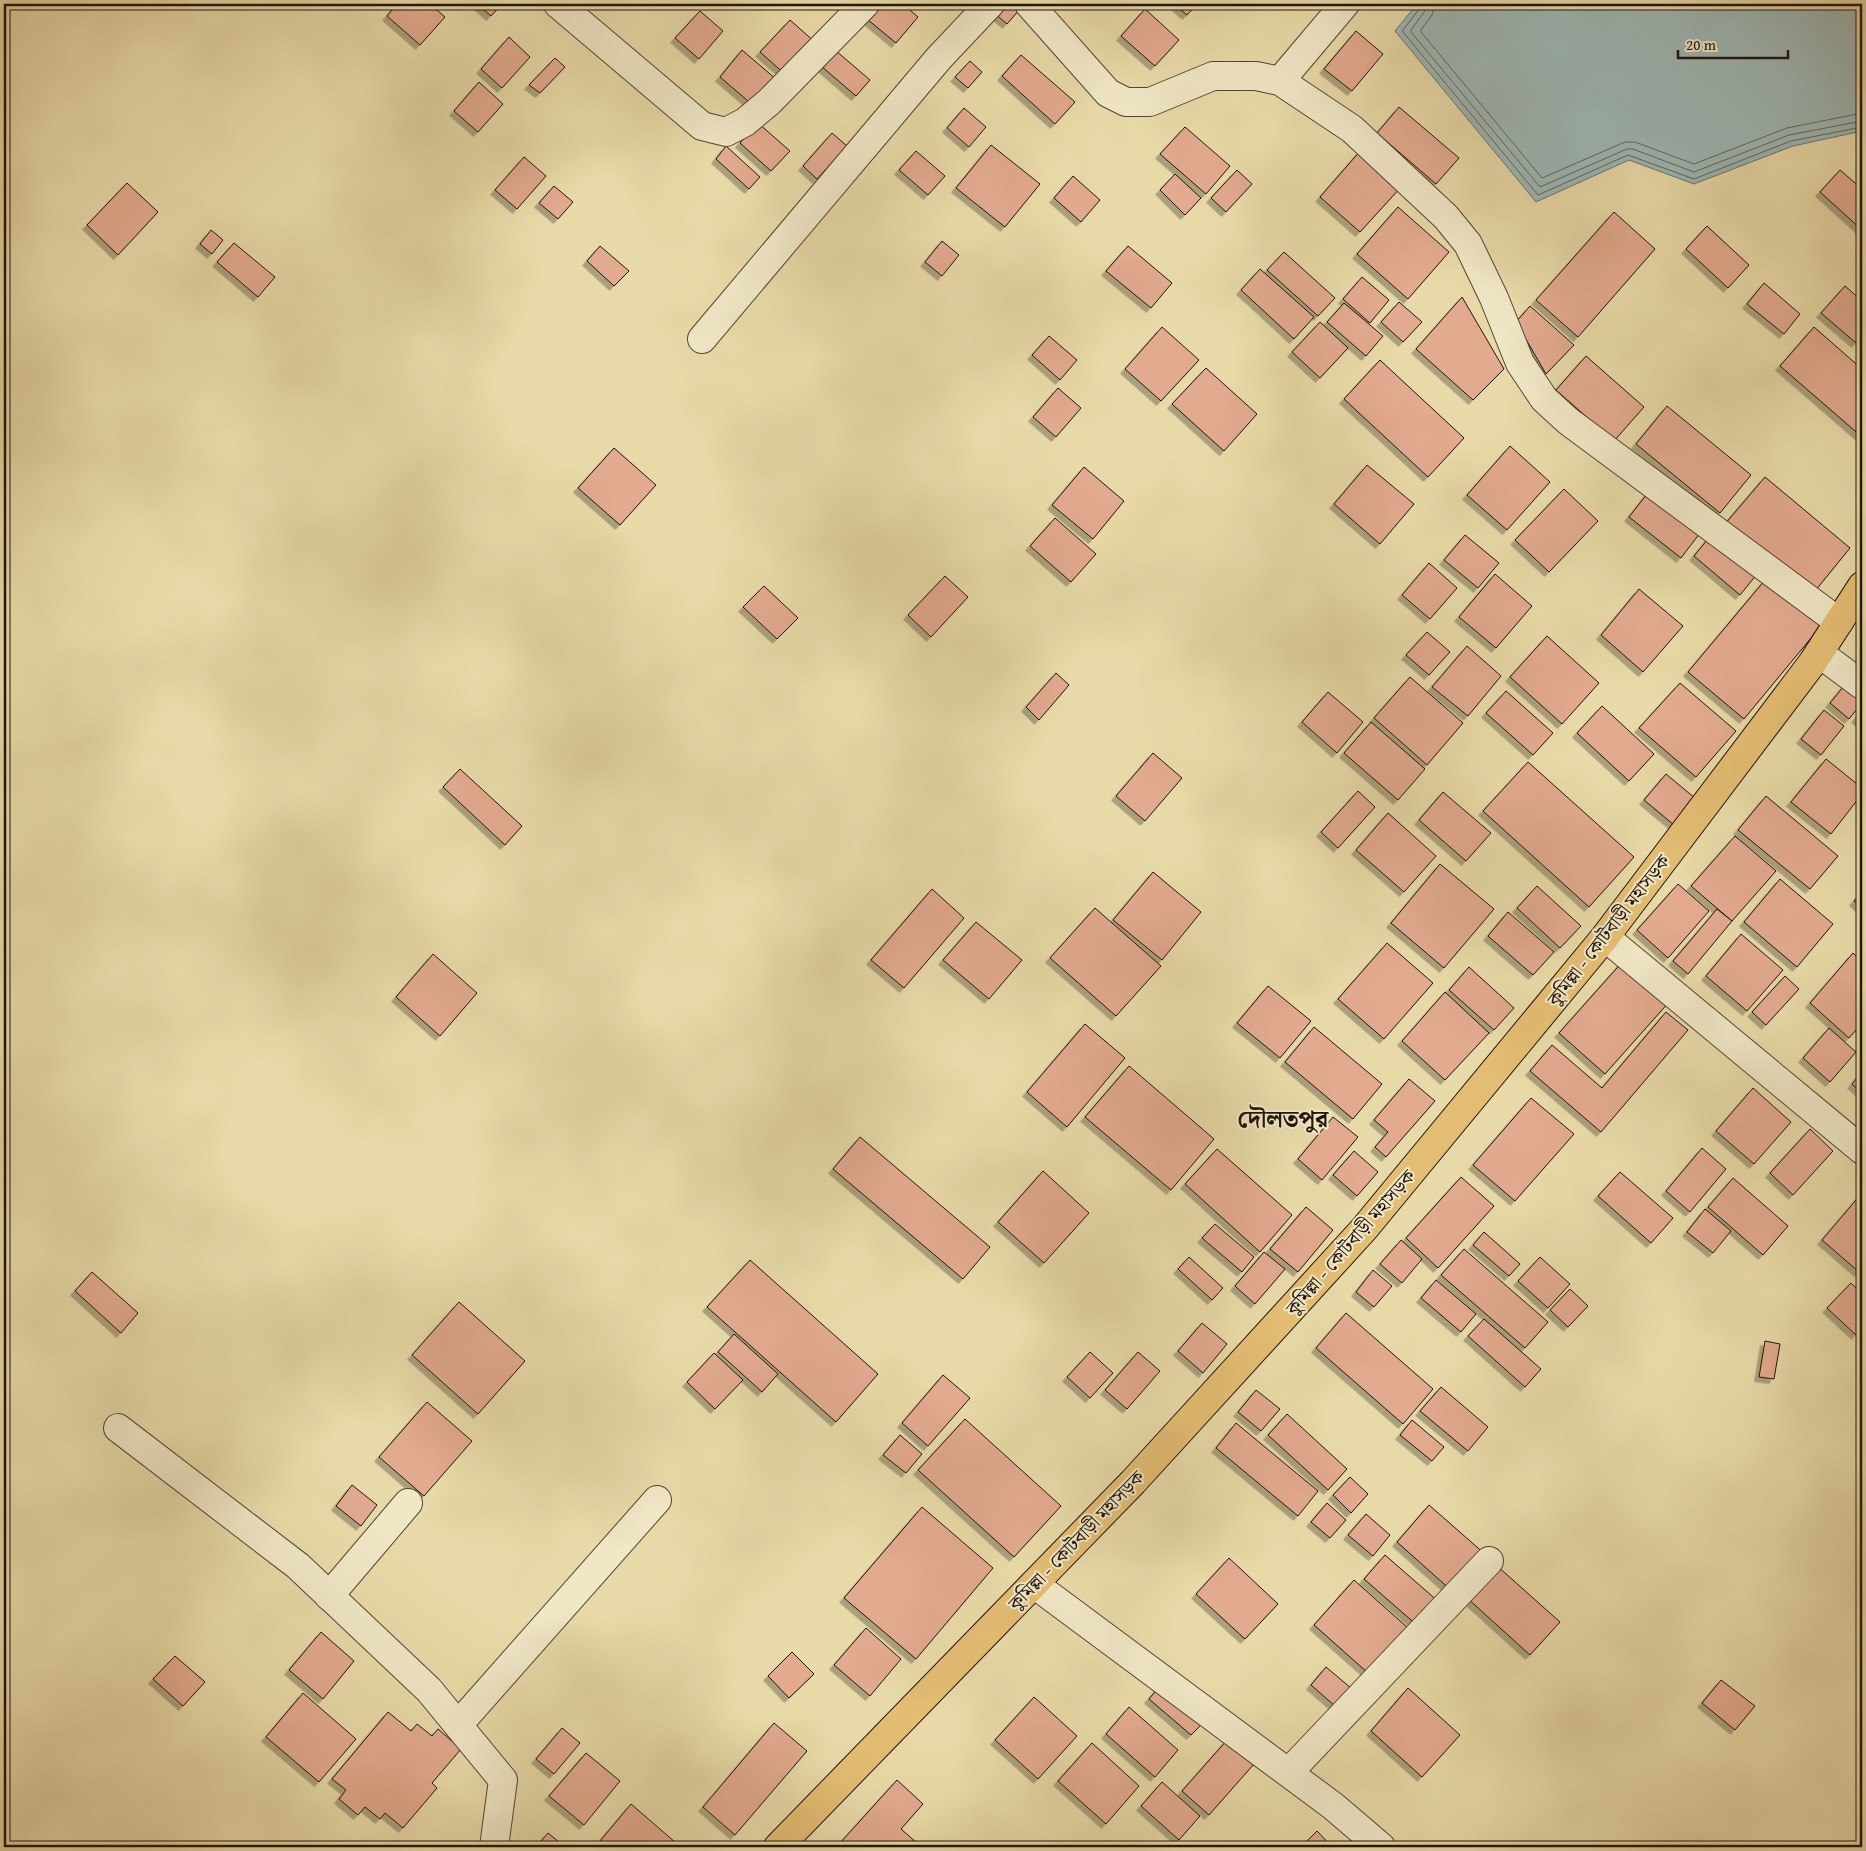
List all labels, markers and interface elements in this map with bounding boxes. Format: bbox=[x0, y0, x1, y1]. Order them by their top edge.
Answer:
scale bar bbox=[1678, 28, 1788, 60]
text: 20 m bbox=[1686, 34, 1717, 55]
street label: কুমিল্লা - কোটবাড়ী মহাসড়ক bbox=[1539, 848, 1677, 1013]
district label: দৌলতপুর bbox=[1238, 1101, 1329, 1136]
street label: কুমিল্লা - কোটবাড়ী মহাসড়ক bbox=[1278, 1162, 1422, 1322]
street label: কুমিল্লা - কোটবাড়ী মহাসড়ক bbox=[1001, 1463, 1151, 1617]

